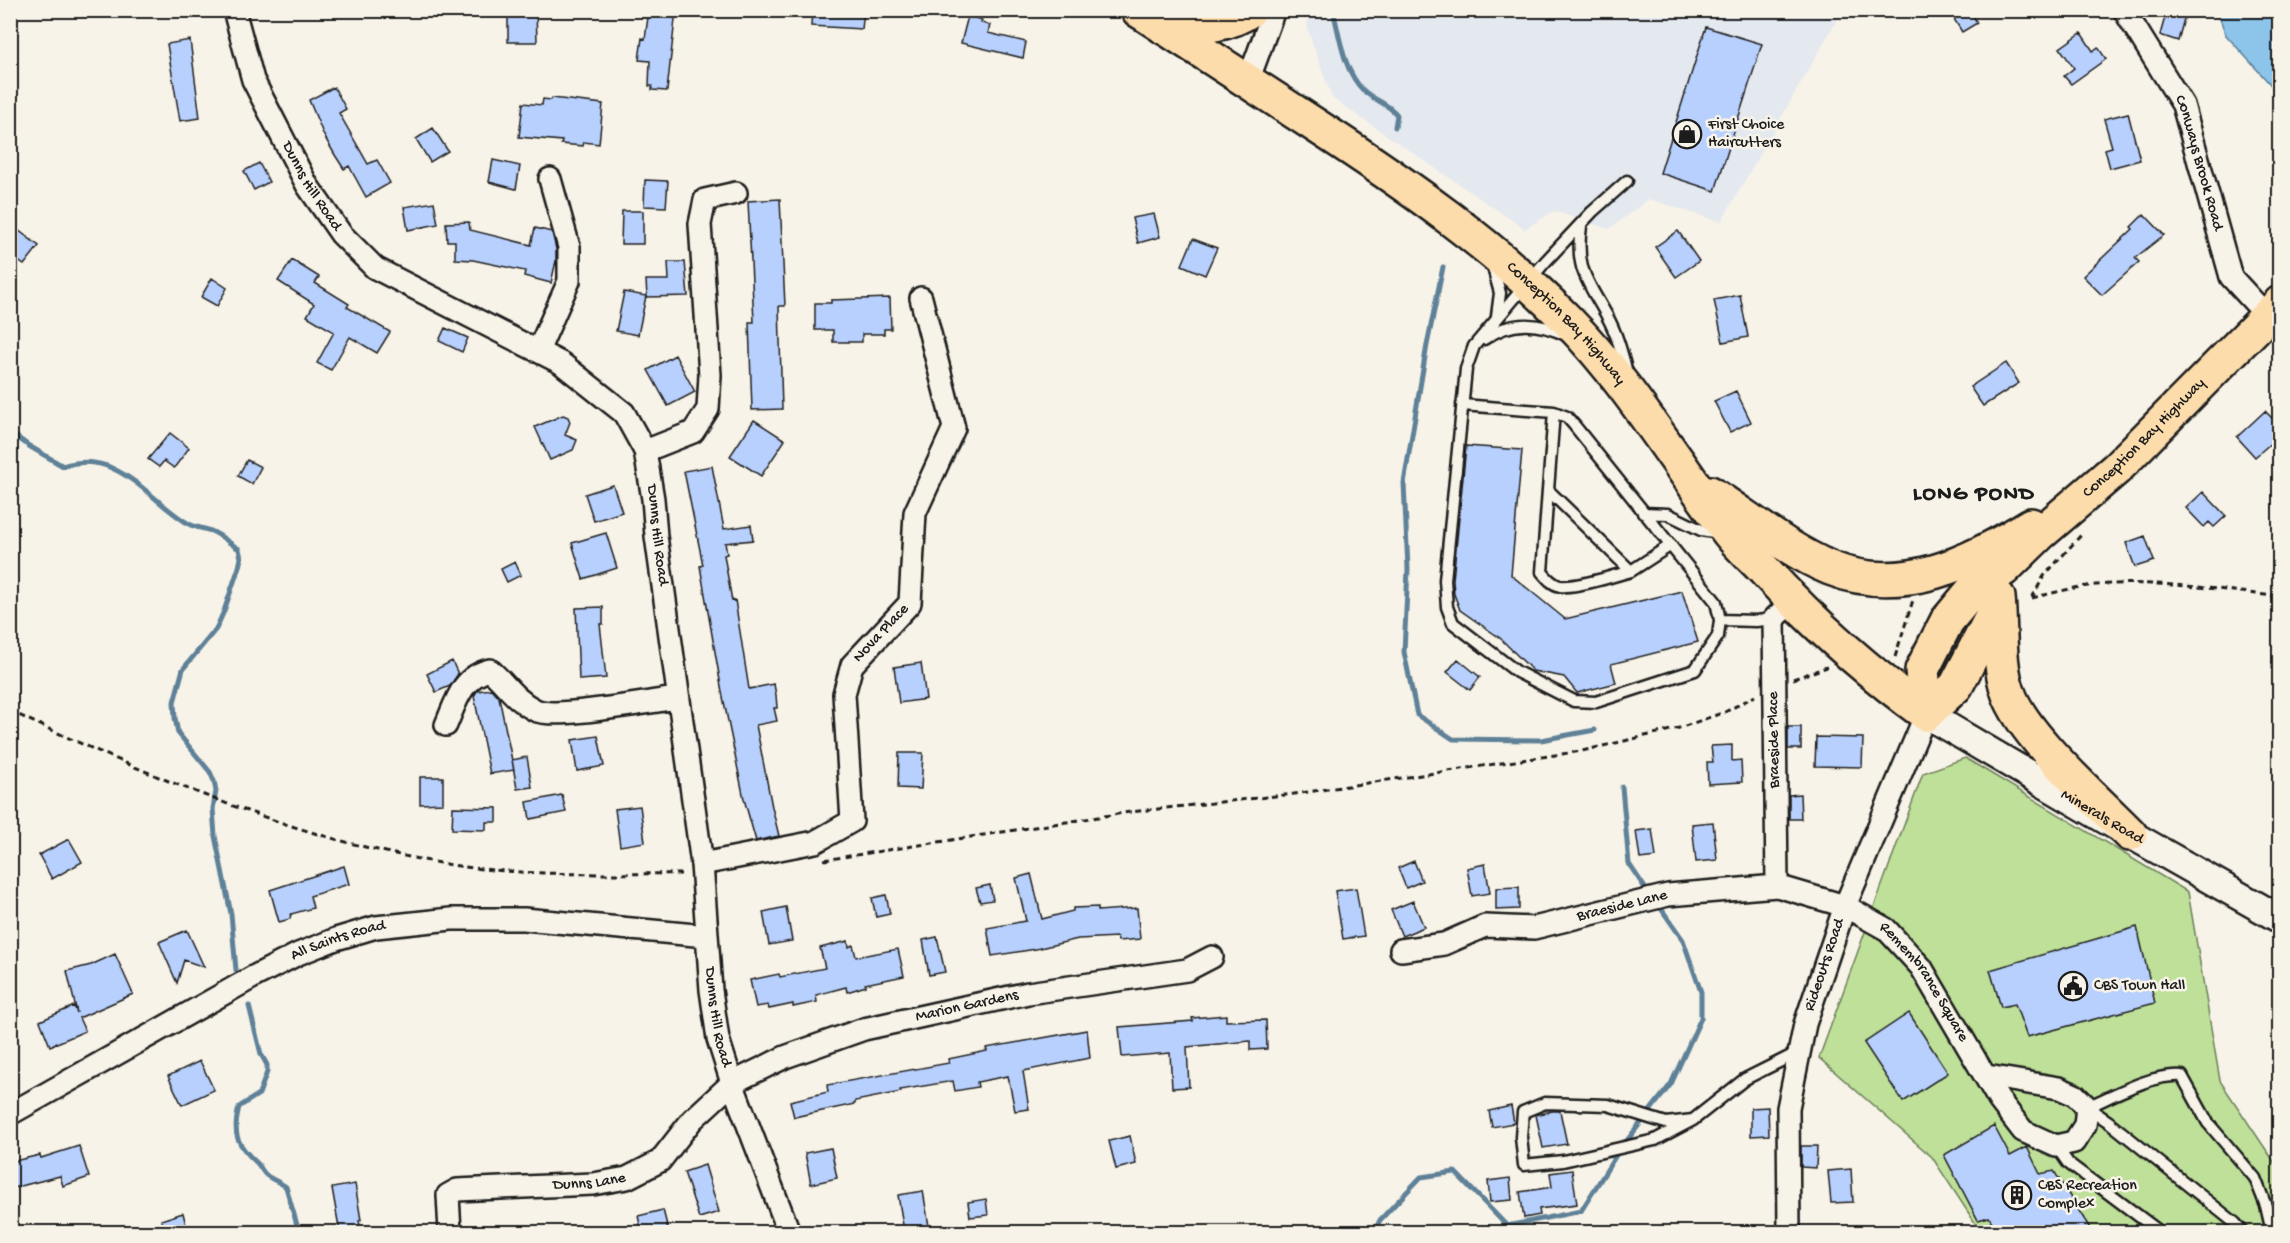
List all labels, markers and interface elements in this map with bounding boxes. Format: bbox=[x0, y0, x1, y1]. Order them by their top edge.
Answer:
street label: Conways Brook Road bbox=[2170, 92, 2228, 234]
place label: First Choice Haircutters bbox=[1707, 116, 1785, 153]
shop icon: First Choice Haircutters bbox=[1671, 118, 1703, 150]
street label: Dunns Hill Road bbox=[276, 138, 347, 236]
street label: Conception Bay Highway bbox=[1502, 258, 1629, 389]
street label: Conception Bay Highway bbox=[2079, 374, 2210, 502]
street label: Dunns Hill Road bbox=[641, 482, 673, 588]
district label: LONG POND bbox=[1913, 482, 2035, 508]
street label: Nova Place bbox=[849, 600, 914, 667]
street label: Braeside Place bbox=[1765, 691, 1785, 790]
street label: Minerals Road bbox=[2057, 786, 2148, 850]
street label: Braeside Lane bbox=[1574, 886, 1670, 927]
street label: Rideouts Road bbox=[1801, 915, 1850, 1014]
street label: All Saints Road bbox=[288, 916, 388, 966]
street label: Remembrance Square bbox=[1876, 918, 1973, 1046]
street label: Dunns Hill Road bbox=[700, 965, 736, 1071]
public building icon: CBS Town Hall bbox=[2057, 970, 2089, 1002]
place label: CBS Town Hall bbox=[2094, 977, 2185, 996]
street label: Marion Gardens bbox=[914, 986, 1021, 1027]
street label: Dunns Lane bbox=[551, 1169, 628, 1195]
place label: CBS Recreation Complex bbox=[2038, 1177, 2137, 1214]
building icon: CBS Recreation Complex bbox=[2001, 1179, 2033, 1211]

